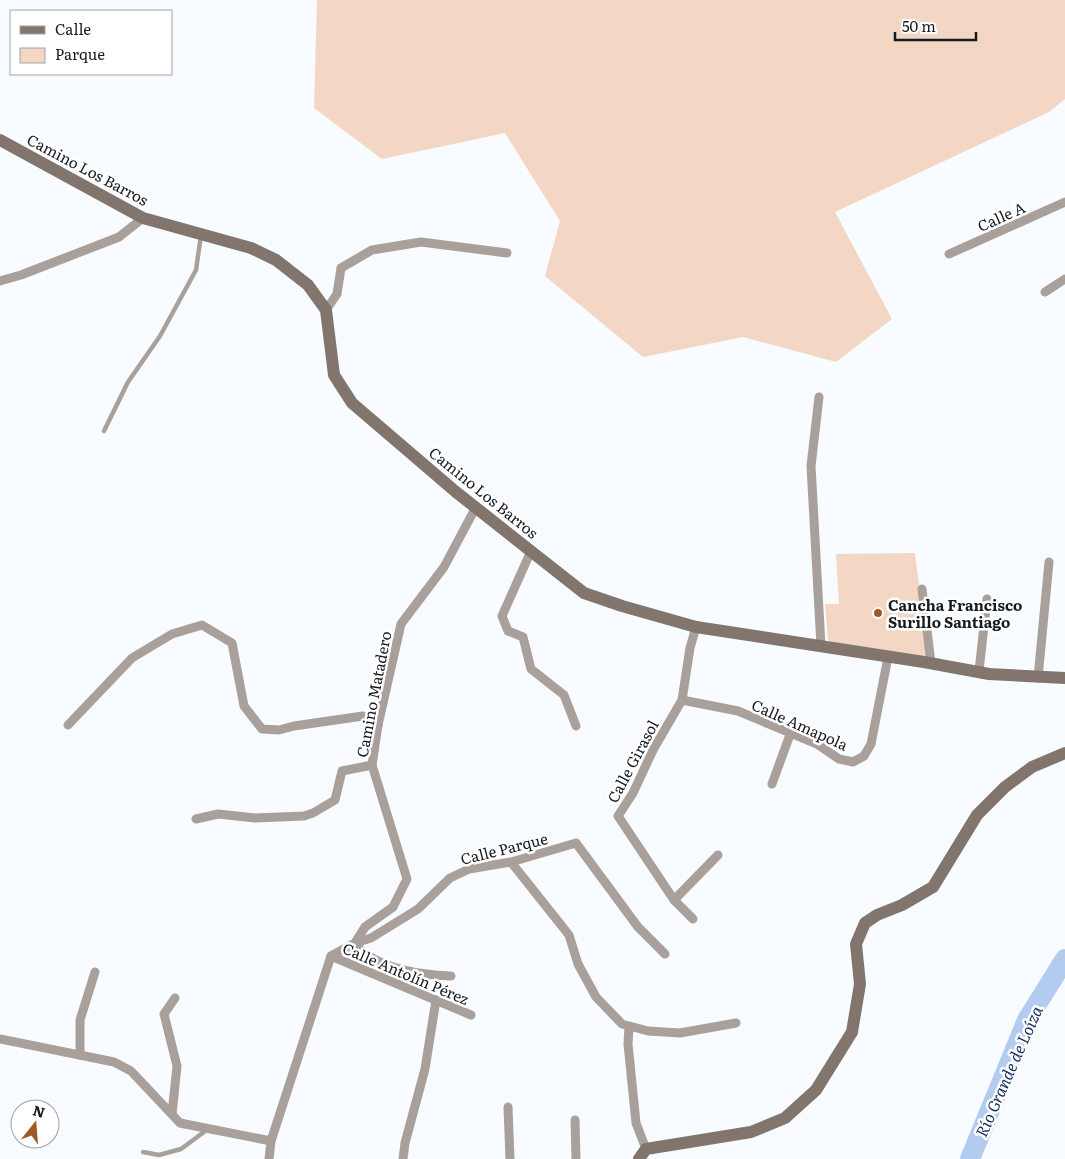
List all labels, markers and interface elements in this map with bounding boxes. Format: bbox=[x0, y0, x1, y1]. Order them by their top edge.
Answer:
legend bbox=[10, 10, 172, 75]
scale bar bbox=[895, 10, 976, 42]
text: 50 m bbox=[902, 14, 936, 37]
text: Calle bbox=[55, 17, 91, 40]
text: Parque bbox=[55, 42, 105, 65]
street label: Camino Los Barros bbox=[23, 127, 153, 211]
street label: Calle A bbox=[973, 195, 1029, 237]
street label: Camino Los Barros bbox=[424, 441, 544, 543]
place label: Cancha Francisco Surillo Santiago bbox=[888, 593, 1022, 633]
marker: Cancha Francisco Surillo Santiago bbox=[872, 607, 884, 619]
street label: Camino Matadero bbox=[349, 629, 397, 759]
street label: Calle Amapola bbox=[748, 692, 853, 756]
street label: Calle Girasol bbox=[601, 716, 663, 806]
street label: Calle Parque bbox=[458, 826, 550, 870]
street label: Calle Antolín Pérez bbox=[339, 936, 473, 1010]
water label: Río Grande de Loíza bbox=[968, 1001, 1048, 1140]
north arrow bbox=[10, 1099, 60, 1149]
text: N bbox=[31, 1099, 48, 1122]

